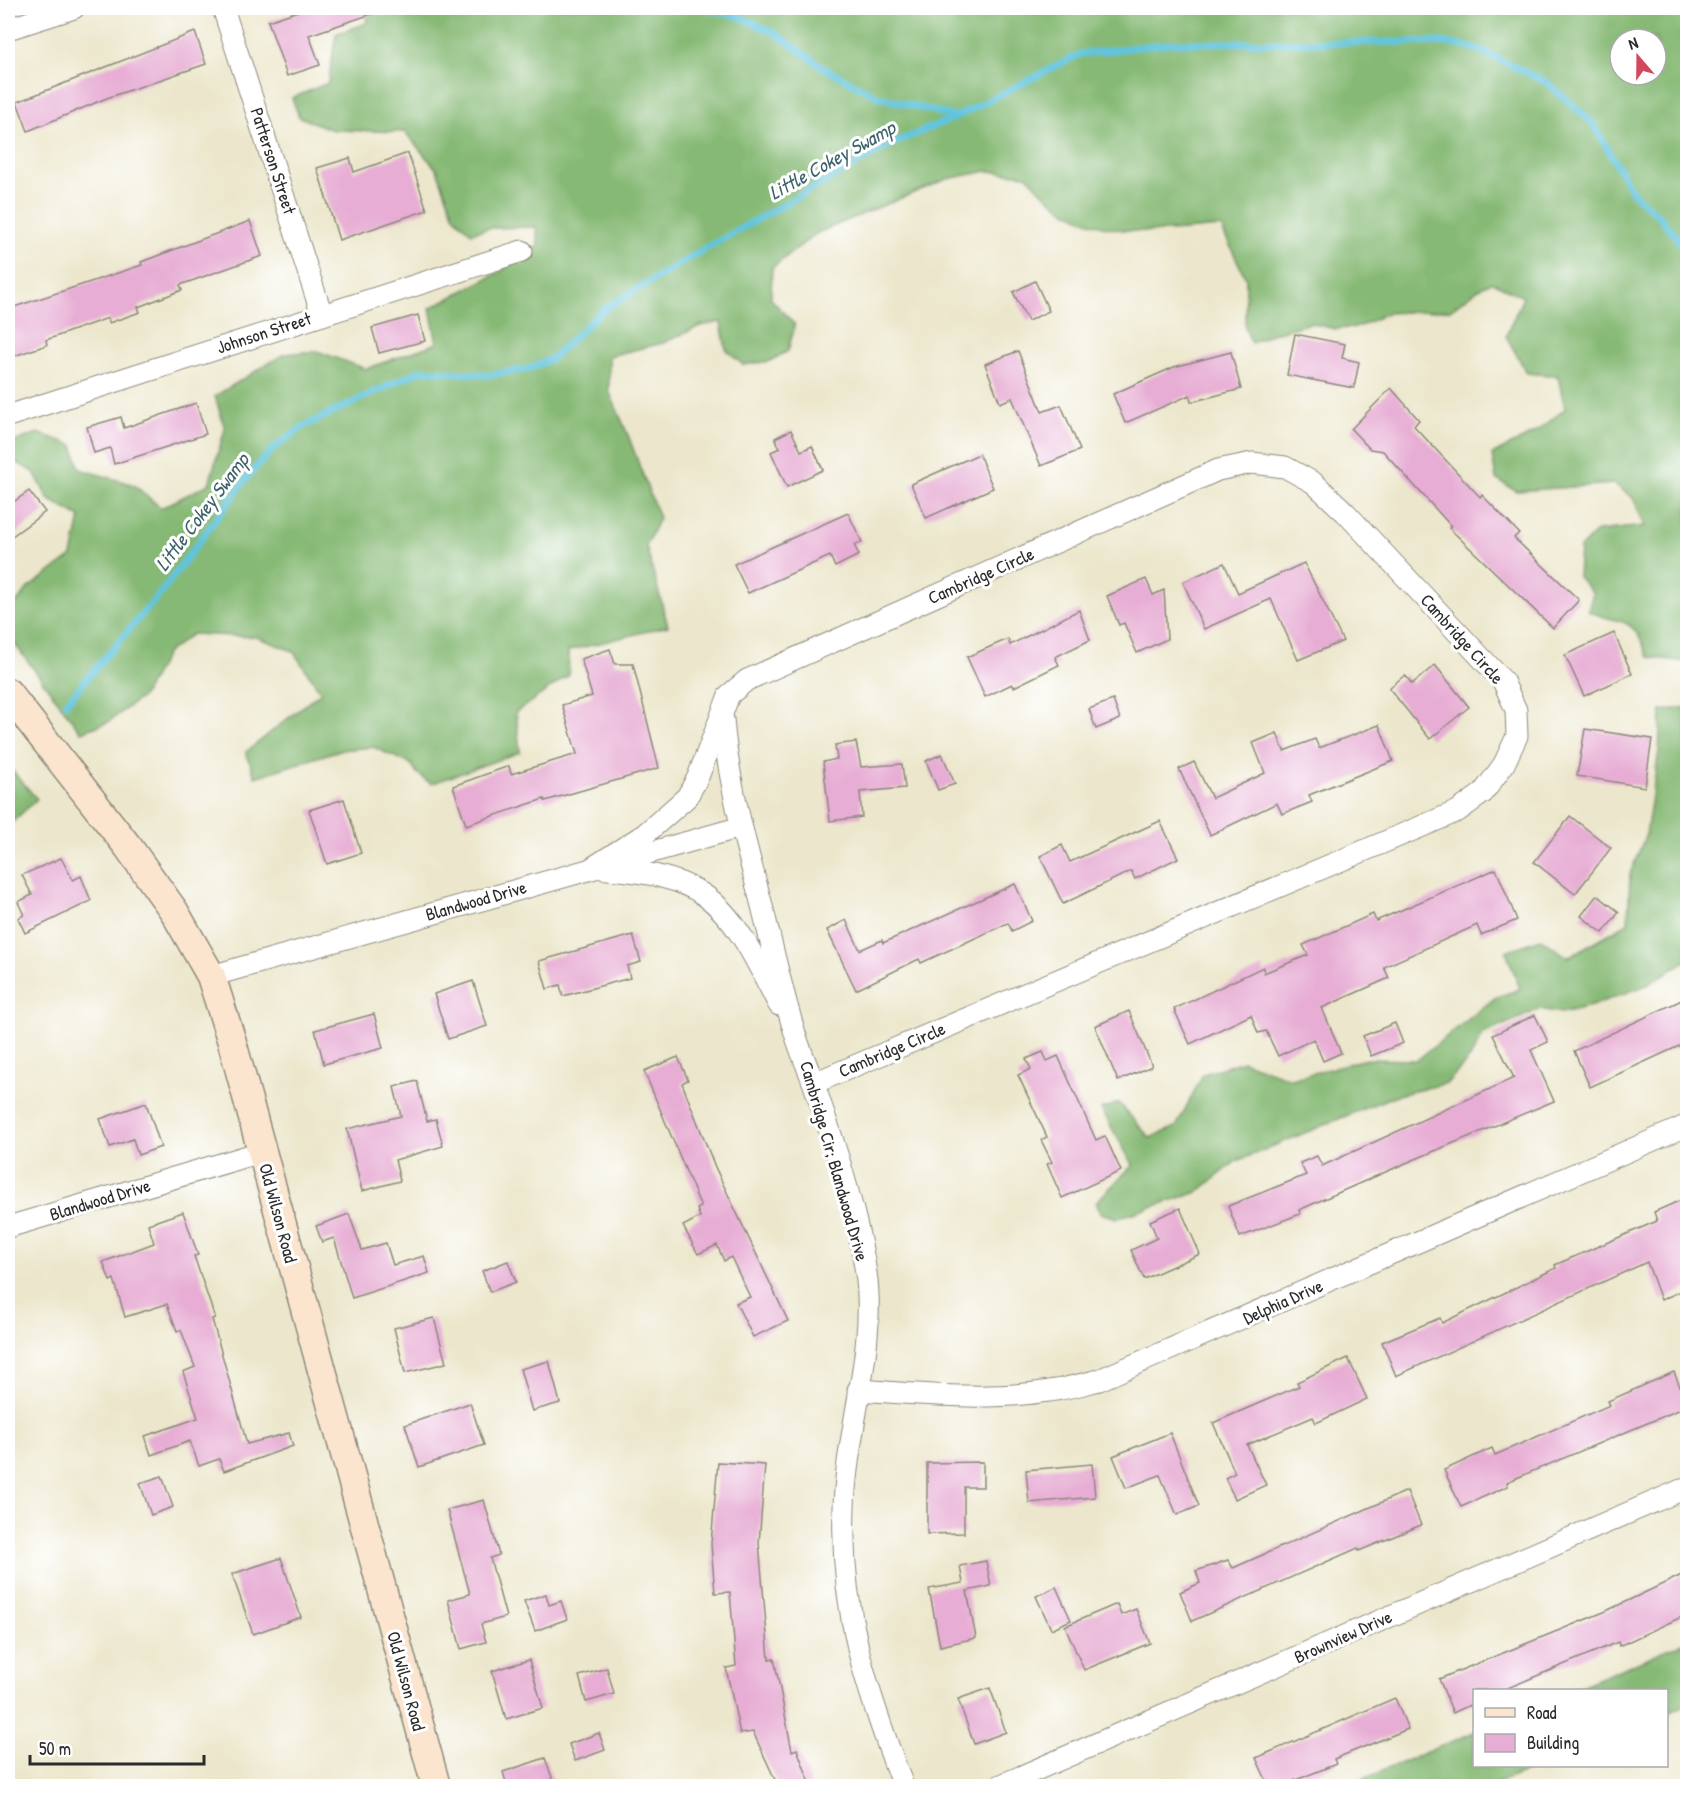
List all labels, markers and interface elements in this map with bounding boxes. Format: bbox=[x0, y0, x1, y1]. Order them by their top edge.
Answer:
north arrow bbox=[1608, 27, 1668, 87]
text: N bbox=[1625, 31, 1641, 55]
street label: Patterson Street bbox=[245, 104, 303, 218]
water label: Little Cokey Swamp bbox=[764, 113, 901, 206]
street label: Johnson Street bbox=[213, 305, 315, 360]
water label: Little Cokey Swamp bbox=[149, 446, 256, 576]
street label: Cambridge Circle bbox=[924, 541, 1038, 610]
street label: Cambridge Circle bbox=[1415, 588, 1510, 689]
street label: Blandwood Drive bbox=[422, 874, 529, 927]
street label: Cambridge Circle bbox=[835, 1016, 949, 1083]
street label: Cambridge Cir; Blandwood Drive bbox=[794, 1058, 875, 1264]
street label: Old Wilson Road bbox=[253, 1160, 304, 1265]
street label: Blandwood Drive bbox=[46, 1172, 153, 1227]
street label: Delphia Drive bbox=[1239, 1273, 1327, 1330]
street label: Brownview Drive bbox=[1290, 1604, 1396, 1669]
street label: Old Wilson Road bbox=[381, 1628, 432, 1733]
legend bbox=[1473, 1689, 1668, 1767]
text: Road bbox=[1527, 1700, 1557, 1725]
scale bar bbox=[30, 1728, 204, 1766]
text: Building bbox=[1527, 1730, 1579, 1755]
text: 50 m bbox=[39, 1736, 71, 1761]

